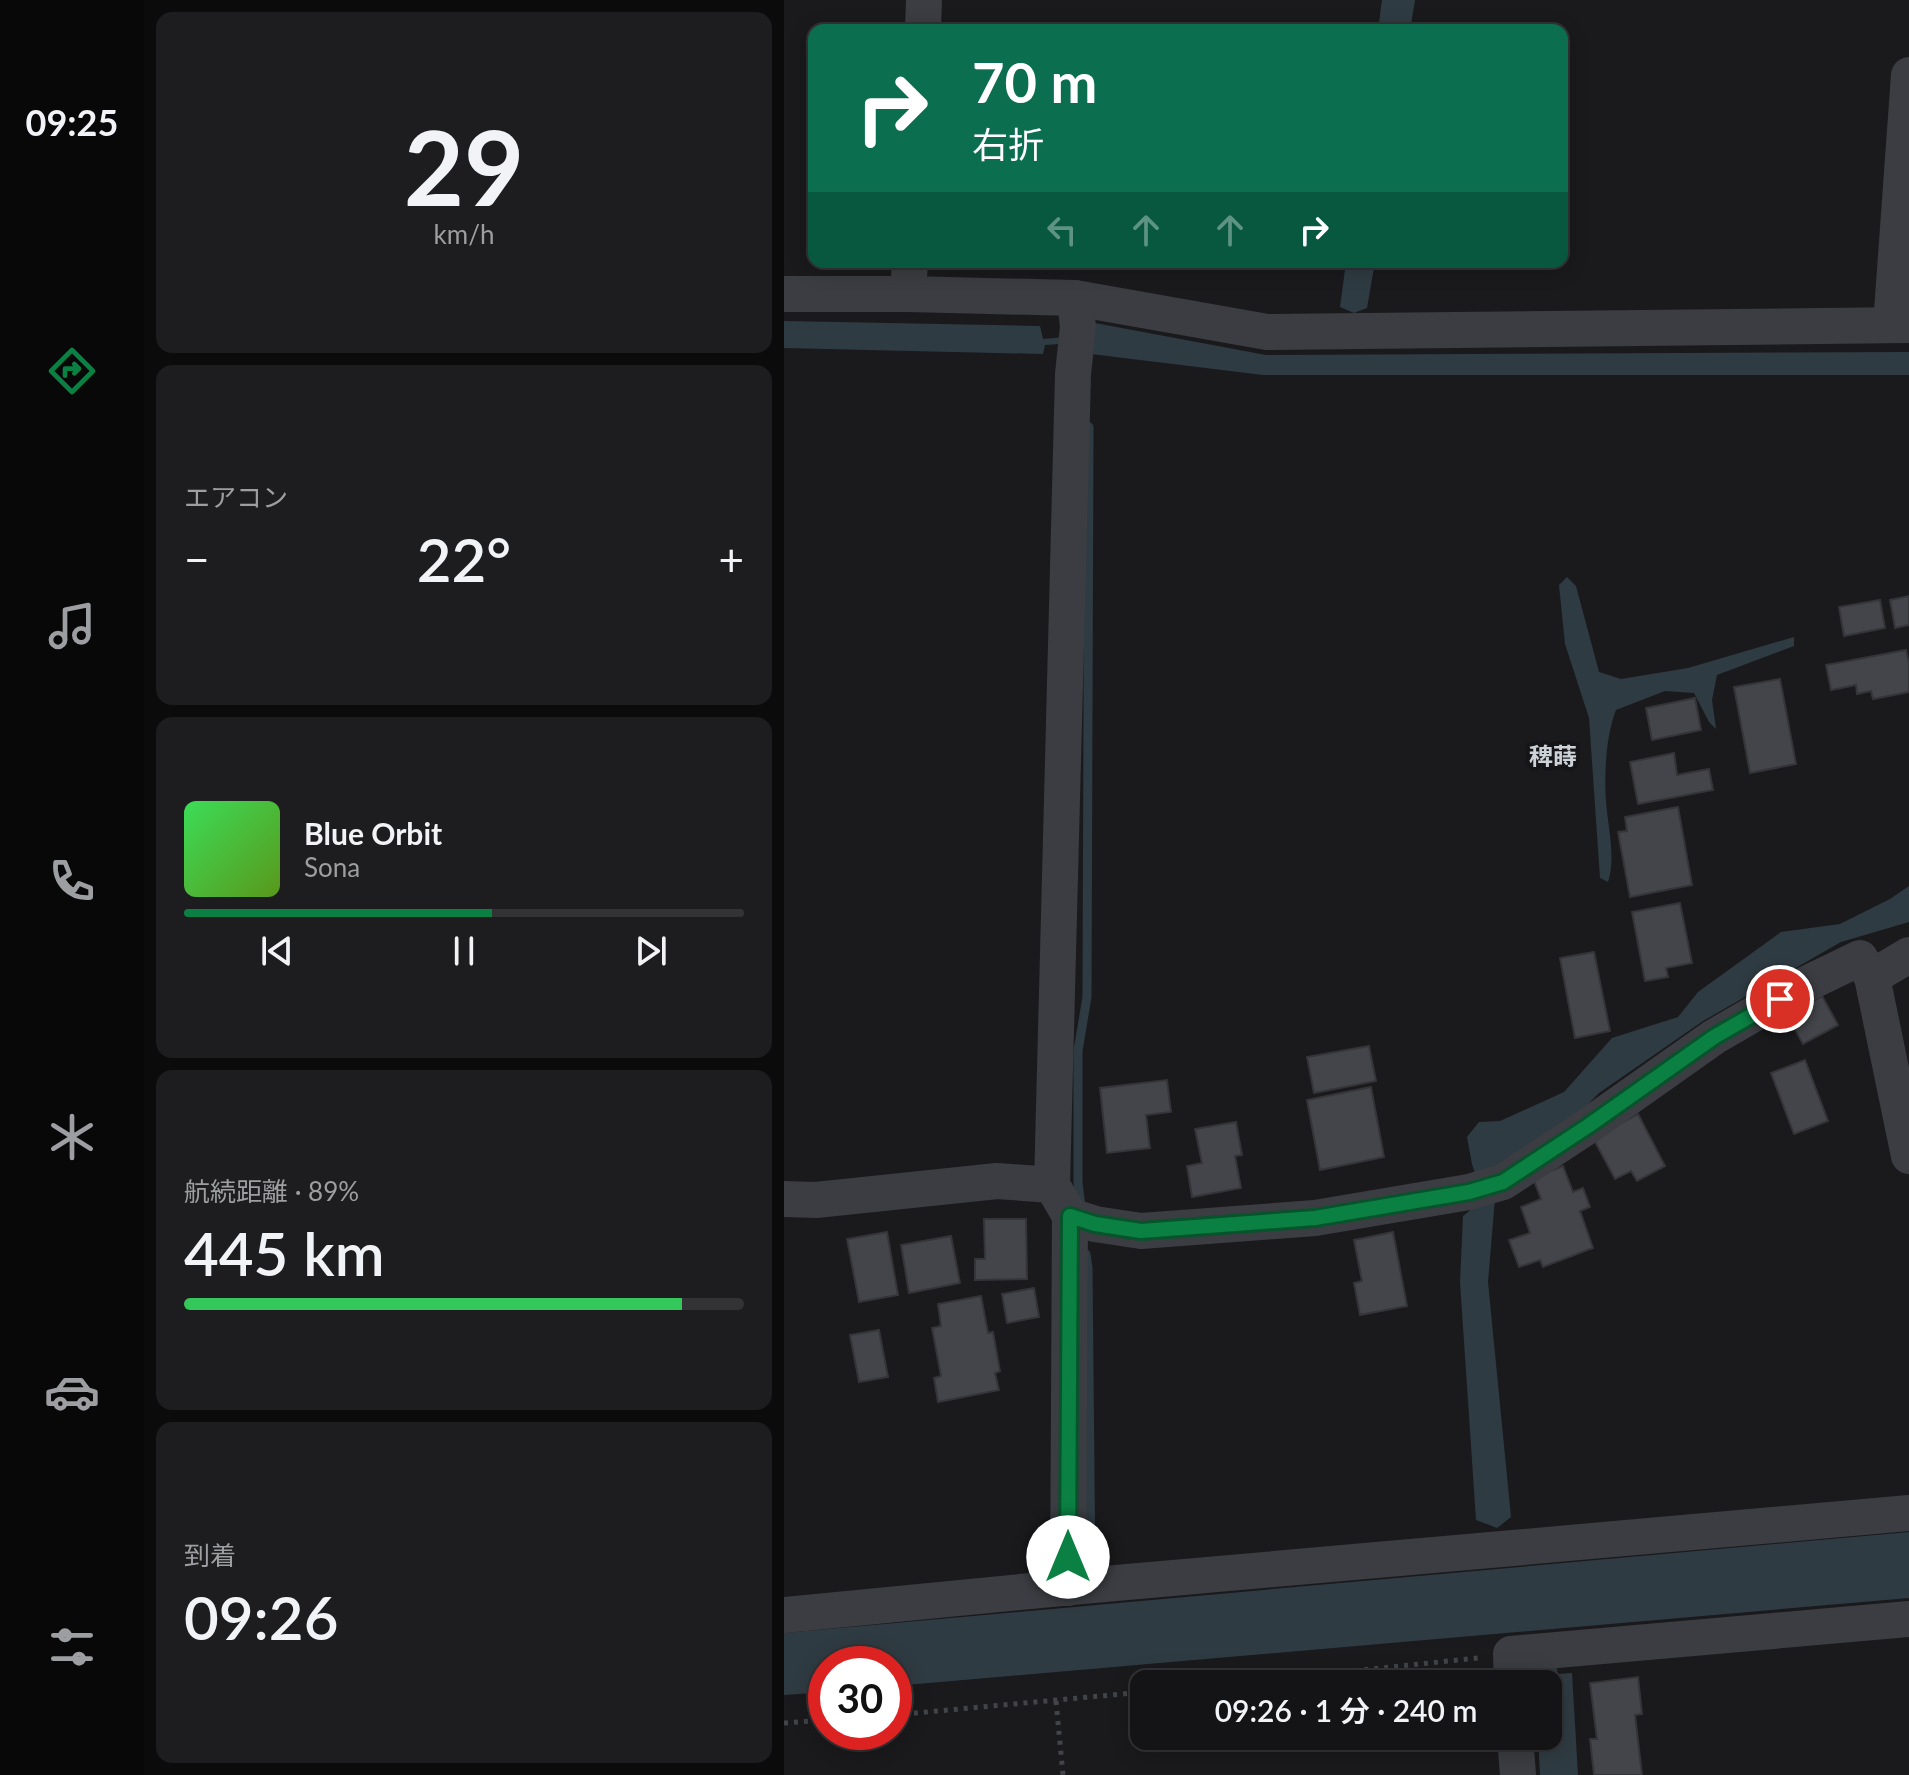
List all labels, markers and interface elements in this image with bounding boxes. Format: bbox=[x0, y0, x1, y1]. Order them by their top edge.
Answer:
text: 70 m bbox=[972, 48, 1097, 115]
icon: right bbox=[840, 56, 944, 160]
text: 09:25 bbox=[26, 100, 118, 144]
text: 29 bbox=[404, 103, 524, 228]
text: 右折 bbox=[972, 122, 1044, 166]
icon: left bbox=[1040, 208, 1084, 252]
icon: ahead bbox=[1124, 208, 1168, 252]
icon: ahead bbox=[1208, 208, 1252, 252]
icon: right bbox=[1292, 208, 1336, 252]
text: km/h bbox=[434, 218, 494, 250]
icon: directions bbox=[44, 343, 100, 399]
text: エアコン bbox=[184, 481, 288, 513]
text: 22° bbox=[417, 523, 511, 595]
text: − bbox=[184, 533, 210, 585]
text: + bbox=[718, 533, 744, 585]
icon: music bbox=[44, 598, 100, 654]
district label: 稗蒔 bbox=[1529, 741, 1577, 770]
text: Blue Orbit bbox=[304, 815, 442, 851]
text: Sona bbox=[304, 851, 360, 883]
icon: phone bbox=[44, 853, 100, 909]
icon: previous bbox=[255, 929, 299, 973]
icon: pause bbox=[442, 929, 486, 973]
icon: next bbox=[629, 929, 673, 973]
pin bbox=[1746, 965, 1814, 1033]
icon: arrive bbox=[1758, 977, 1802, 1021]
icon: climate bbox=[44, 1109, 100, 1165]
text: 航続距離 · 89% bbox=[184, 1175, 359, 1207]
text: 445 km bbox=[184, 1217, 385, 1289]
icon: car bbox=[44, 1364, 100, 1420]
position arrow bbox=[1026, 1515, 1110, 1599]
text: 到着 bbox=[184, 1539, 236, 1571]
text: 09:26 bbox=[184, 1581, 338, 1653]
icon: filters bbox=[44, 1619, 100, 1675]
speed limit sign: 30 bbox=[808, 1646, 912, 1750]
text: 09:26 · 1 分 · 240 m bbox=[1215, 1692, 1477, 1728]

